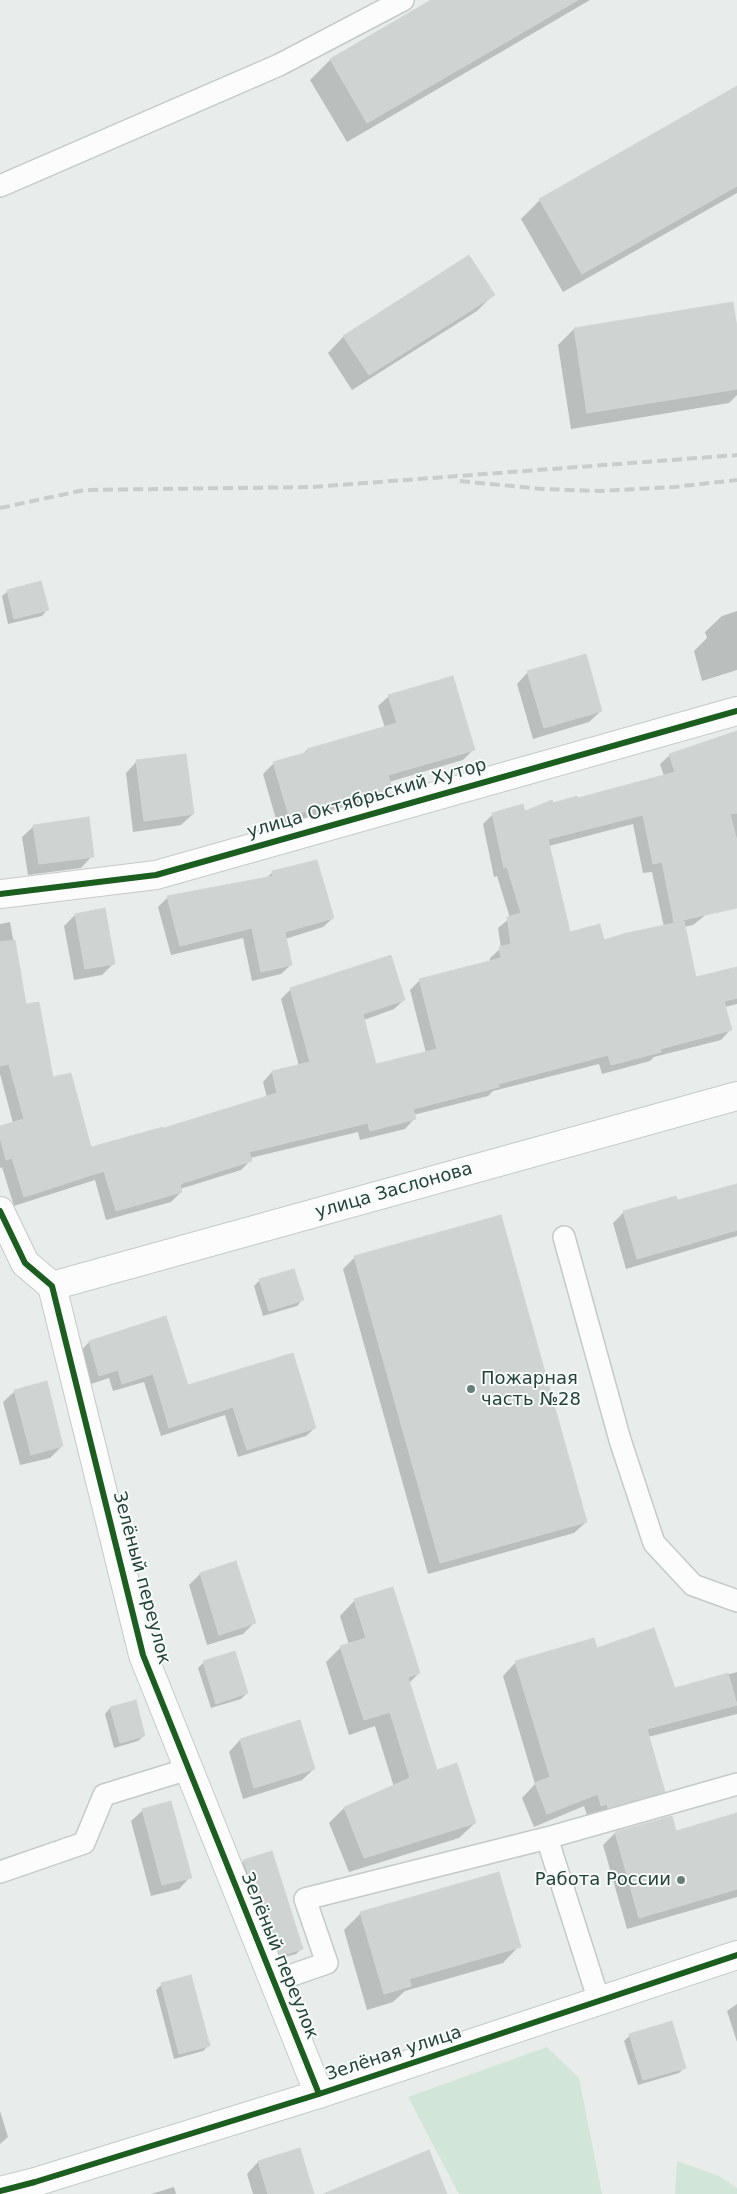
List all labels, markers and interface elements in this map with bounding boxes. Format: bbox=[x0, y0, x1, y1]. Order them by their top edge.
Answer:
street label: улица Октябрьский Хутор bbox=[245, 754, 489, 844]
street label: улица Заслонова bbox=[313, 1158, 475, 1224]
place label: Пожарная часть №28 bbox=[481, 1368, 581, 1410]
marker: Пожарная часть №28 bbox=[465, 1383, 477, 1395]
street label: Зелёный переулок bbox=[108, 1489, 174, 1667]
street label: Зелёный переулок bbox=[236, 1869, 322, 2043]
place label: Работа России bbox=[535, 1869, 671, 1891]
marker: Работа России bbox=[675, 1874, 687, 1886]
street label: Зелёная улица bbox=[323, 2022, 465, 2086]

